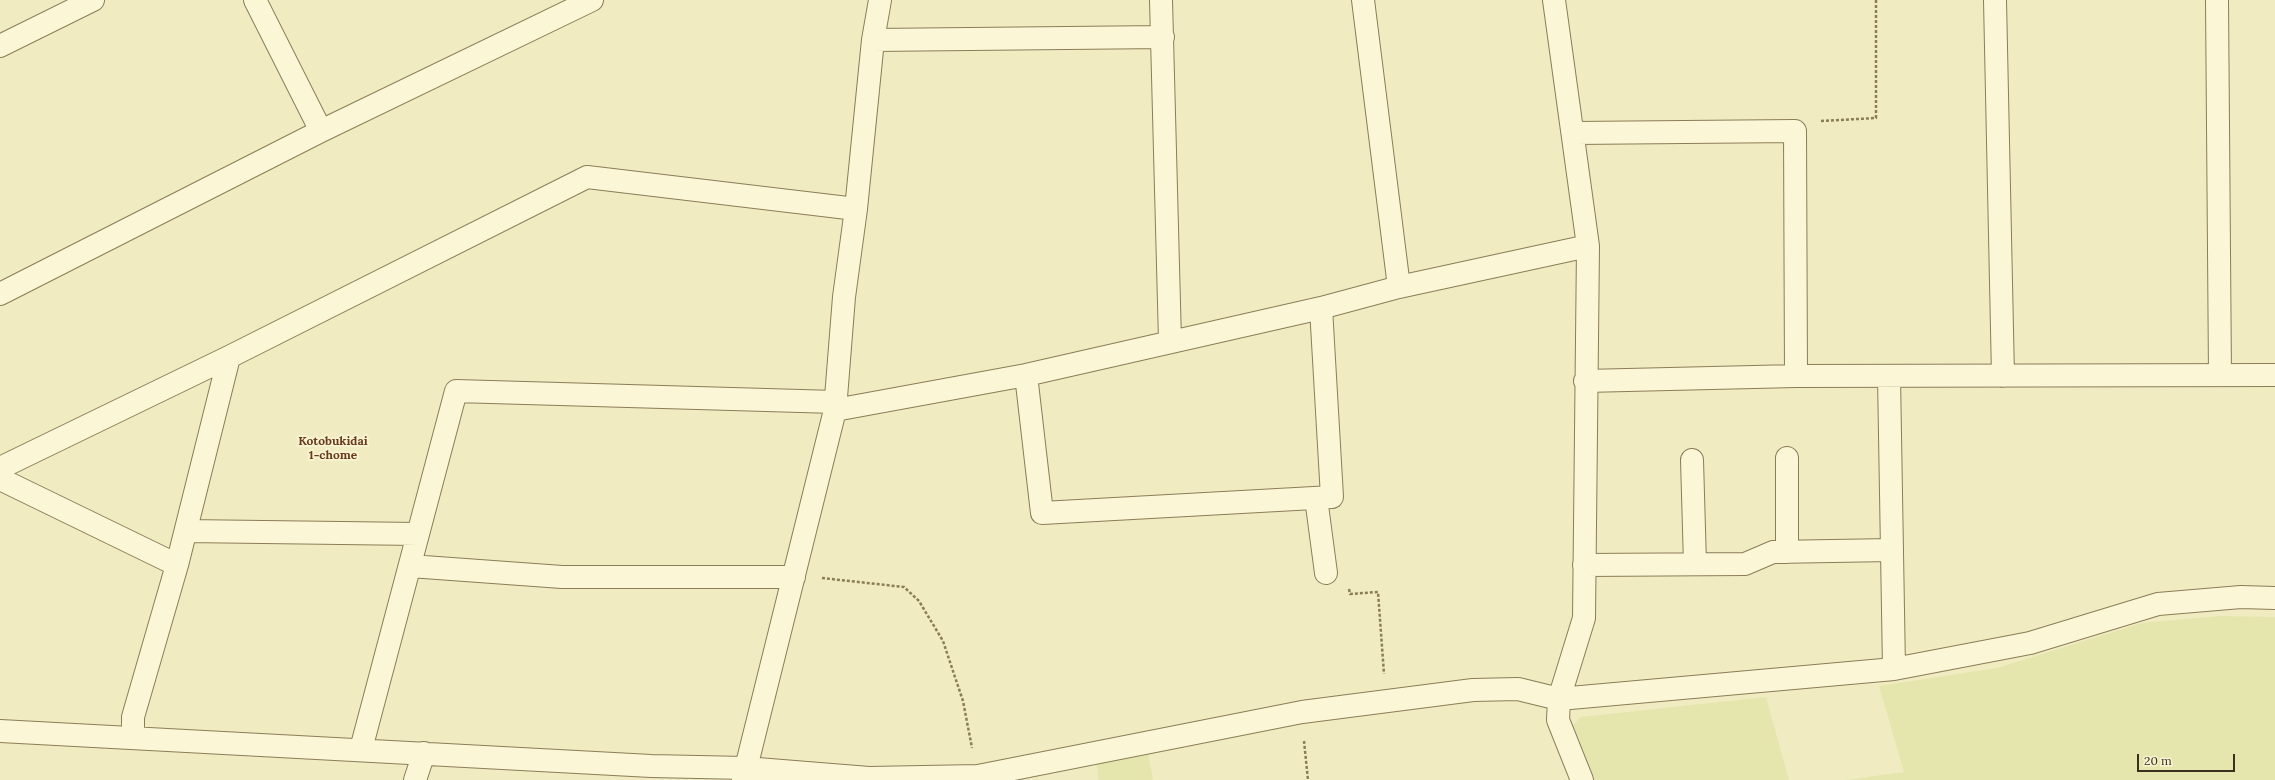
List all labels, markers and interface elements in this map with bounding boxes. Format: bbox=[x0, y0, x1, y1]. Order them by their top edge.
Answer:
district label: Kotobukidai 1-chome bbox=[298, 435, 368, 463]
scale bar bbox=[2139, 746, 2237, 772]
text: 20 m bbox=[2144, 753, 2172, 768]

